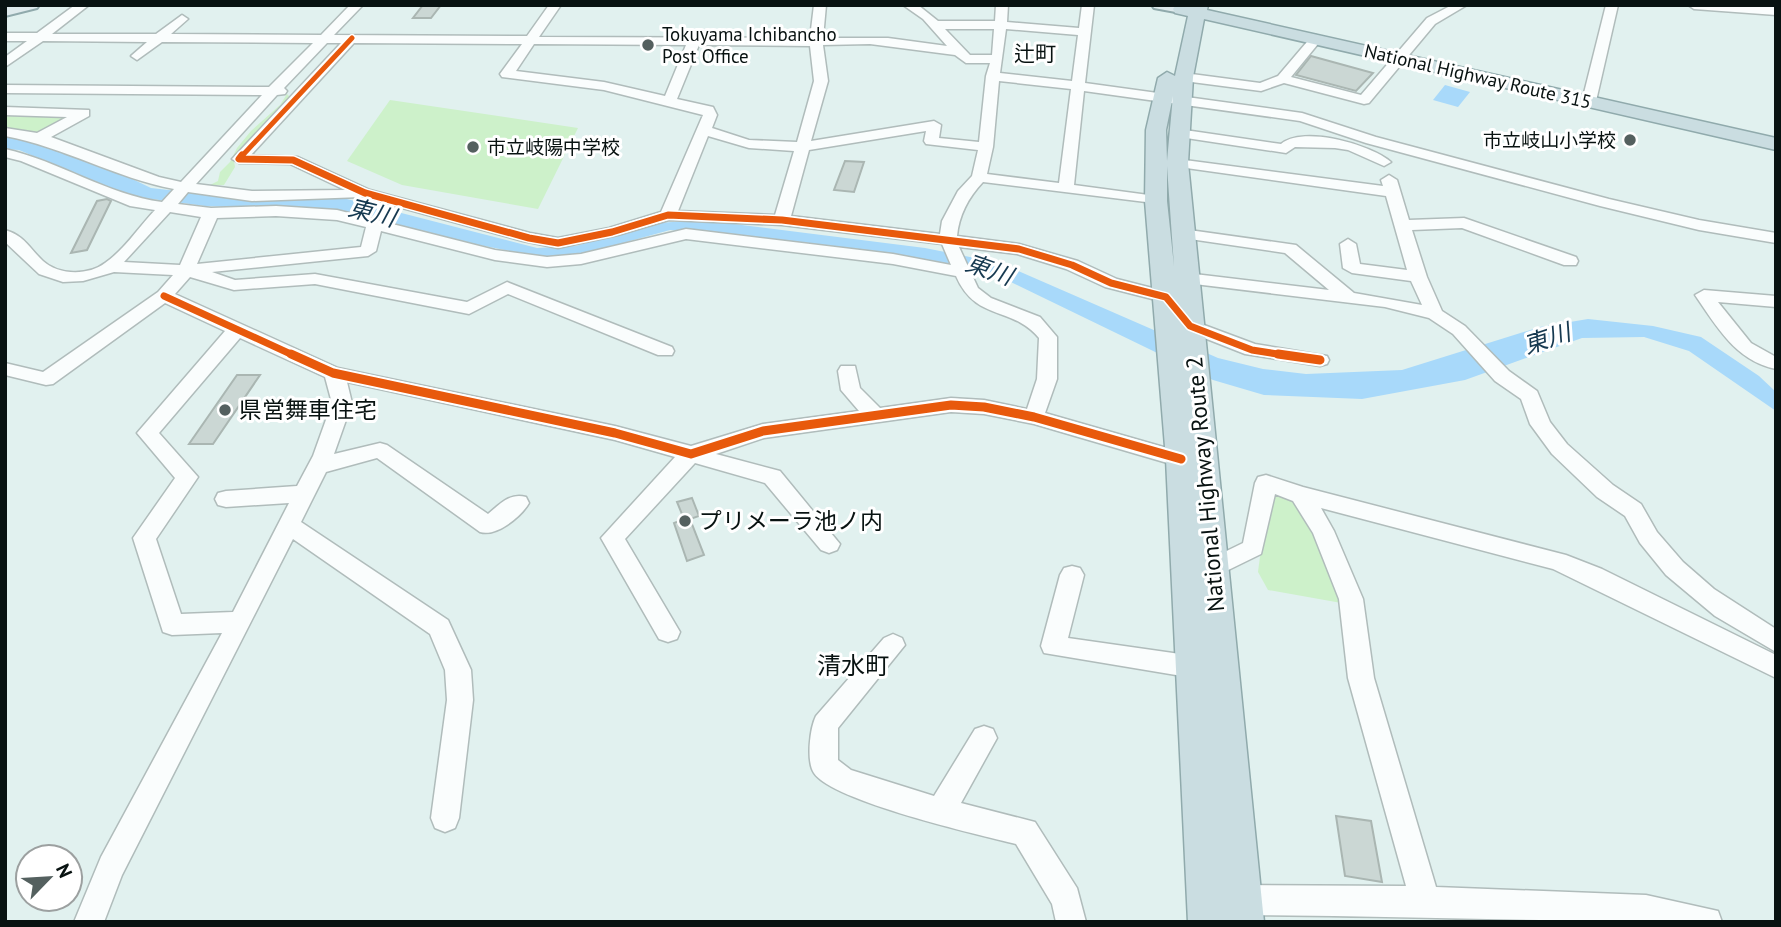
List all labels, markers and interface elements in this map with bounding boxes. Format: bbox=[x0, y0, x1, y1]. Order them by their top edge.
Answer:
place label: Tokuyama Ichibancho Post Office bbox=[662, 22, 837, 68]
marker: Tokuyama Ichibancho Post Office bbox=[640, 37, 656, 53]
street label: National Highway Route 315 bbox=[1362, 38, 1594, 114]
district label: 辻町 bbox=[1014, 40, 1056, 67]
place label: 市立岐山小学校 bbox=[1483, 128, 1616, 152]
marker: 市立岐山小学校 bbox=[1622, 132, 1638, 148]
place label: 市立岐陽中学校 bbox=[487, 135, 620, 159]
marker: 市立岐陽中学校 bbox=[465, 139, 481, 155]
water label: 東川 bbox=[345, 192, 402, 234]
water label: 東川 bbox=[961, 247, 1020, 293]
water label: 東川 bbox=[1519, 315, 1577, 361]
street label: National Highway Route 2 bbox=[1179, 355, 1230, 613]
place label: 県営舞車住宅 bbox=[239, 395, 377, 424]
marker: 県営舞車住宅 bbox=[217, 402, 233, 418]
place label: プリメーラ池ノ内 bbox=[699, 506, 883, 535]
marker: プリメーラ池ノ内 bbox=[677, 513, 693, 529]
district label: 清水町 bbox=[817, 650, 889, 681]
north arrow bbox=[14, 843, 84, 913]
text: N bbox=[51, 860, 78, 882]

